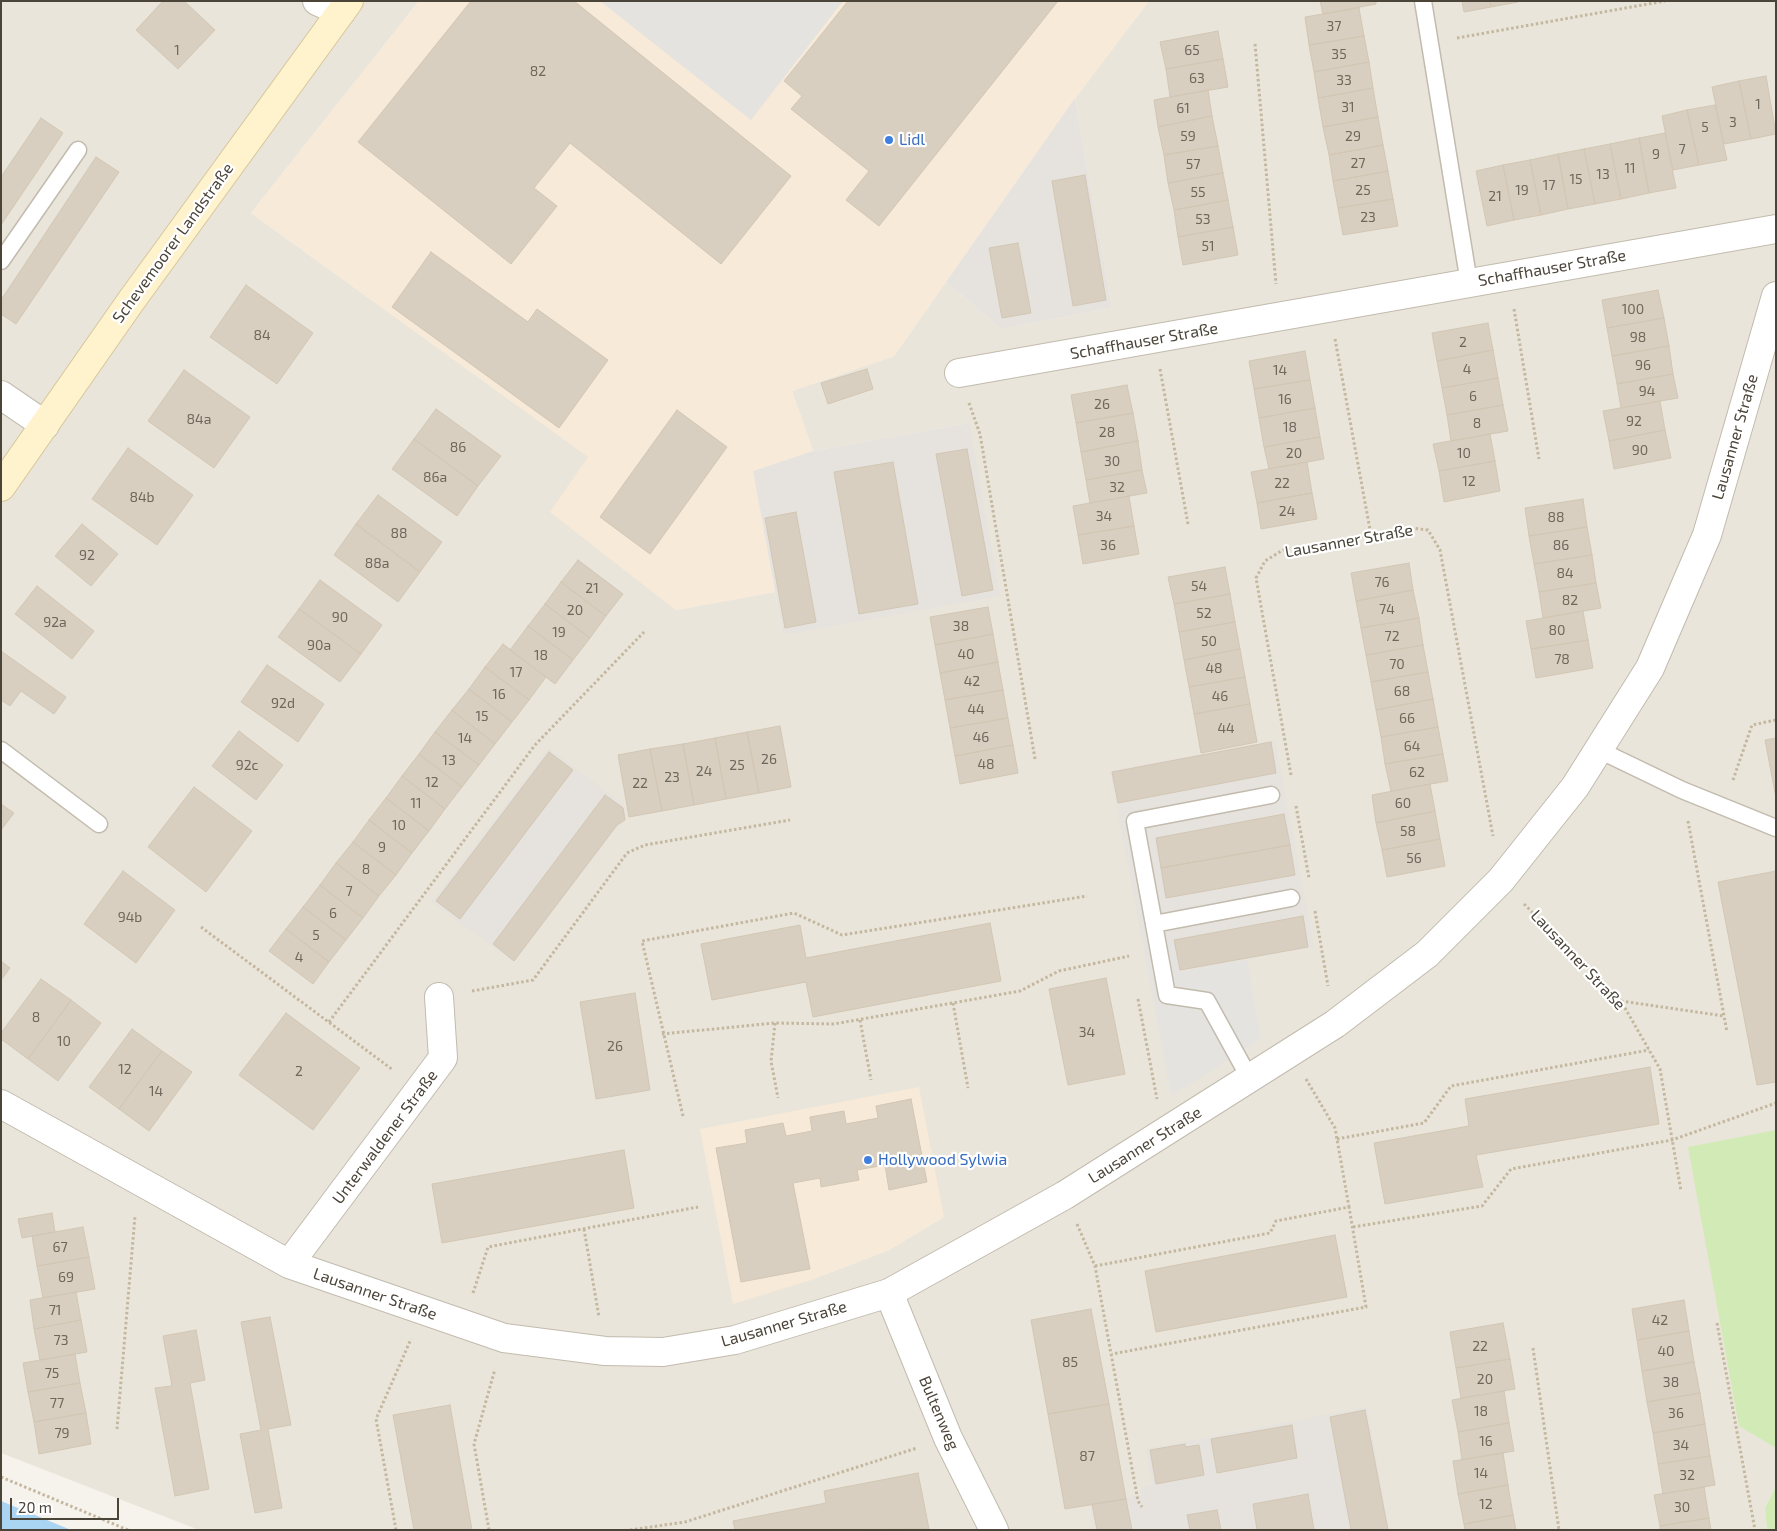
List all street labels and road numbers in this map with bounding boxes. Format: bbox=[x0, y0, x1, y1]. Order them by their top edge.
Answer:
street label: Schevemoorer Landstraße bbox=[109, 159, 237, 327]
street label: Schaffhauser Straße bbox=[1477, 246, 1627, 290]
street label: Schaffhauser Straße bbox=[1069, 319, 1219, 363]
street label: Lausanner Straße bbox=[1708, 372, 1762, 502]
street label: Lausanner Straße bbox=[1283, 520, 1415, 562]
street label: Lausanner Straße bbox=[1527, 906, 1629, 1014]
street label: Unterwaldener Straße bbox=[328, 1066, 442, 1208]
street label: Lausanner Straße bbox=[1085, 1102, 1205, 1188]
street label: Lausanner Straße bbox=[311, 1264, 439, 1324]
street label: Lausanner Straße bbox=[719, 1297, 849, 1351]
street label: Bultenweg bbox=[915, 1373, 963, 1453]

